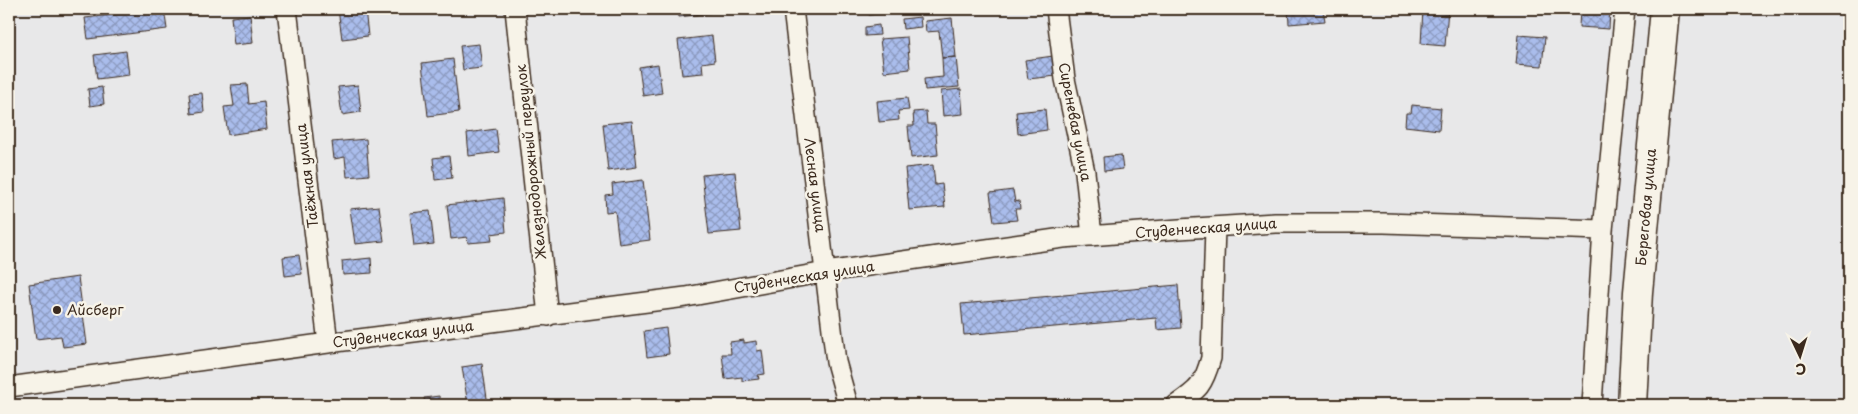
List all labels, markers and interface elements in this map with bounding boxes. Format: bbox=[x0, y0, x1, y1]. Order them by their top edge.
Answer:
street label: Сиреневая улица bbox=[1054, 61, 1097, 183]
street label: Железнодорожный переулок bbox=[510, 63, 551, 261]
street label: Таёжная улица bbox=[290, 122, 323, 230]
street label: Лесная улица bbox=[799, 136, 832, 234]
street label: Береговая улица bbox=[1630, 147, 1661, 266]
street label: Студенческая улица bbox=[1134, 212, 1278, 243]
street label: Студенческая улица bbox=[732, 255, 876, 298]
place label: Айсберг bbox=[67, 299, 124, 320]
marker: Айсберг bbox=[51, 304, 63, 316]
street label: Студенческая улица bbox=[331, 314, 475, 353]
north arrow bbox=[1776, 332, 1826, 382]
text: С bbox=[1795, 359, 1807, 380]

